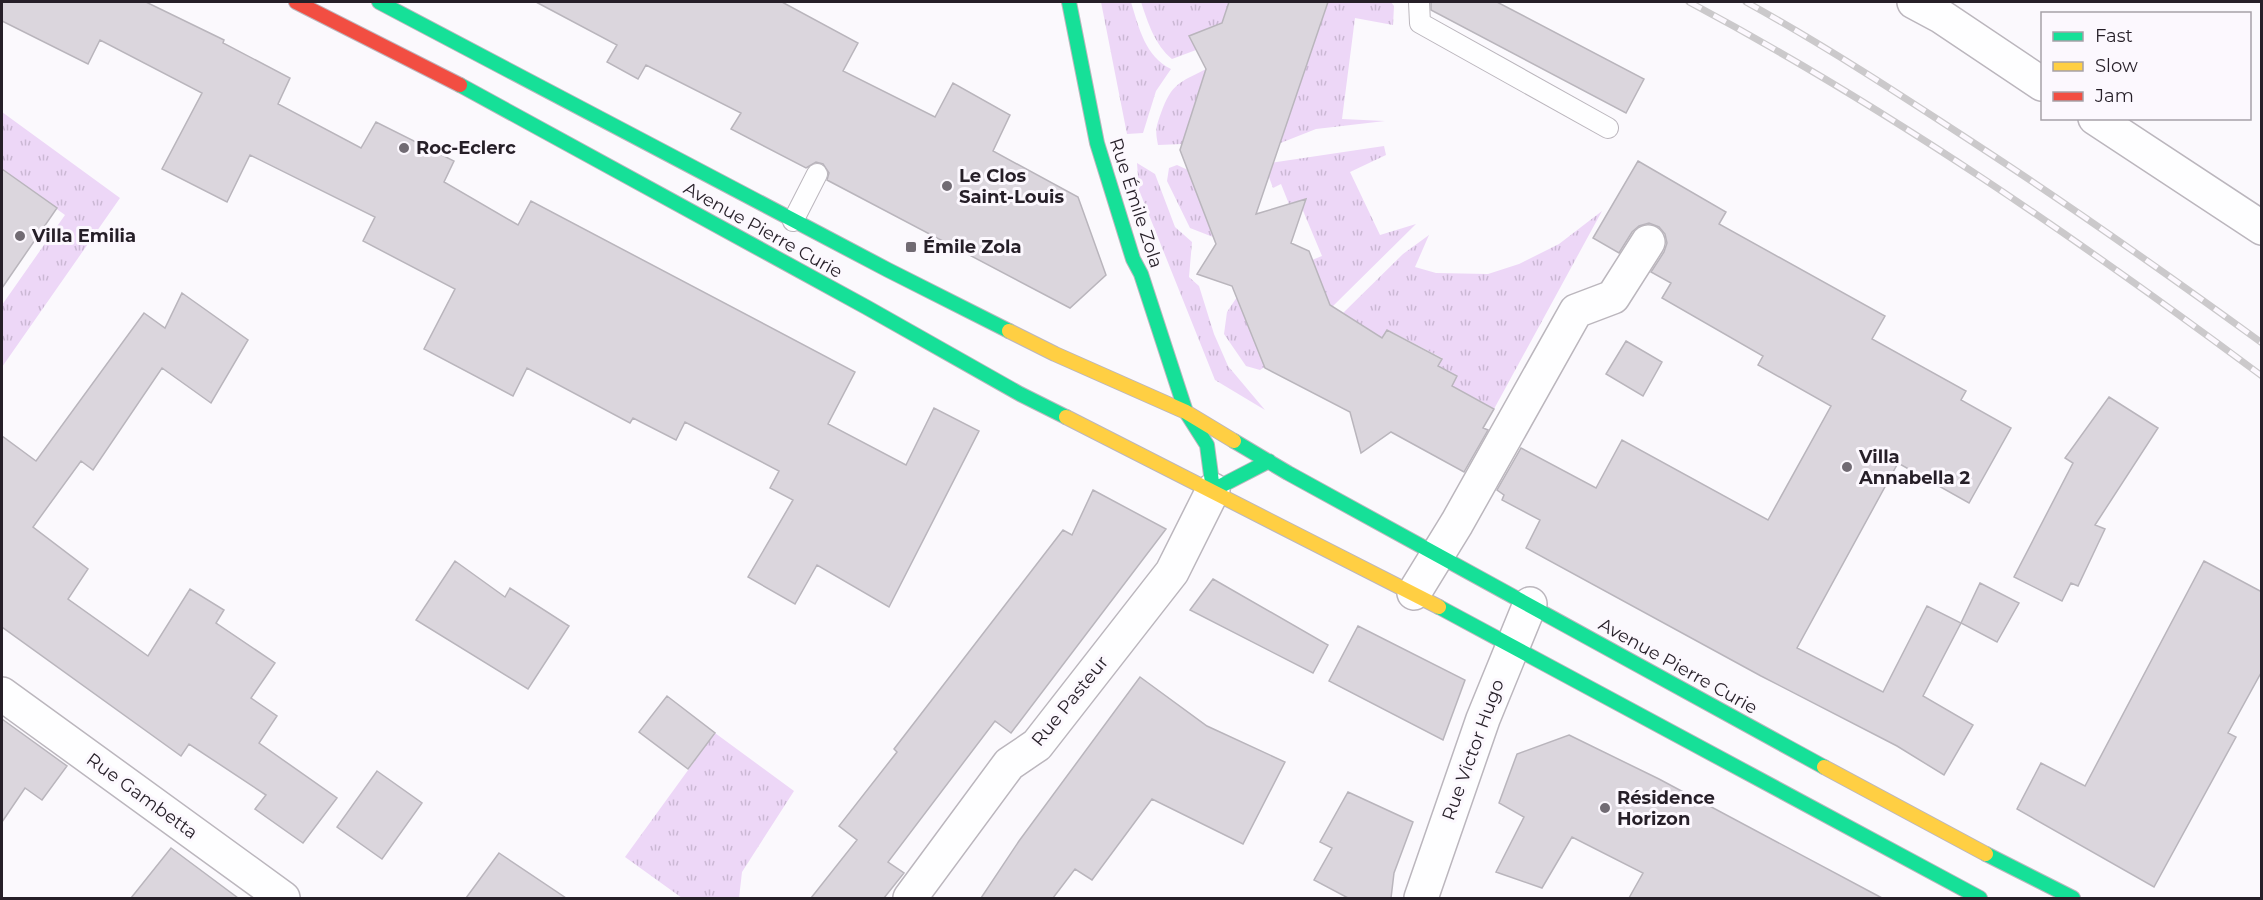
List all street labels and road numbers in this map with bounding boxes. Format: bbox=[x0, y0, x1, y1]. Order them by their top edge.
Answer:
street label: Rue Émile Zola bbox=[1105, 135, 1167, 271]
street label: Avenue Pierre Curie bbox=[680, 177, 846, 283]
street label: Avenue Pierre Curie bbox=[1595, 613, 1761, 719]
street label: Rue Pasteur bbox=[1027, 651, 1113, 751]
street label: Rue Victor Hugo bbox=[1437, 676, 1509, 824]
street label: Rue Gambetta bbox=[82, 748, 202, 844]

